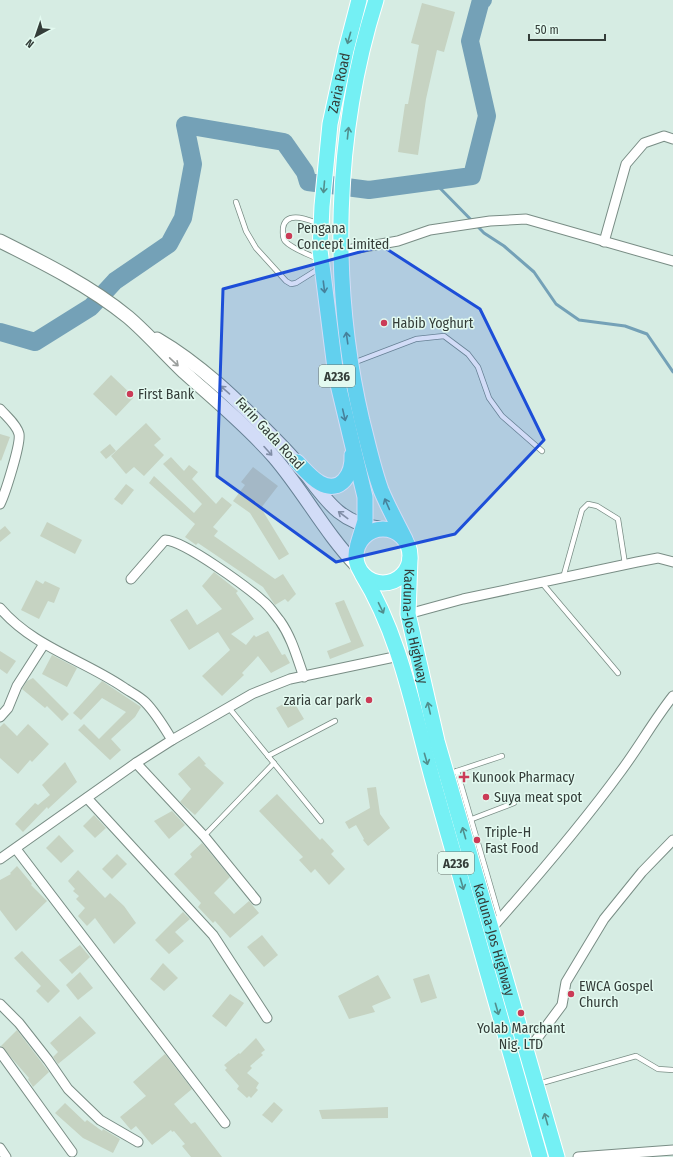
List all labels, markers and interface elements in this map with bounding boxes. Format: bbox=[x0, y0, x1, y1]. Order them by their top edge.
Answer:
north arrow bbox=[16, 16, 56, 56]
scale bar bbox=[529, 16, 605, 42]
text: 50 m bbox=[535, 23, 559, 37]
one-way arrow bbox=[345, 31, 352, 44]
text: N bbox=[23, 36, 37, 50]
street label: Zaria Road bbox=[325, 51, 354, 115]
one-way arrow bbox=[345, 127, 352, 140]
one-way arrow bbox=[320, 180, 327, 193]
place label: Pengana Concept Limited bbox=[297, 220, 389, 253]
marker: Pengana Concept Limited bbox=[284, 231, 294, 241]
one-way arrow bbox=[320, 280, 328, 293]
place label: Habib Yoghurt bbox=[392, 315, 474, 332]
marker: Habib Yoghurt bbox=[379, 318, 389, 328]
one-way arrow bbox=[343, 332, 351, 345]
one-way arrow bbox=[169, 357, 179, 367]
road number: A236 bbox=[319, 365, 355, 387]
place label: First Bank bbox=[138, 386, 195, 403]
one-way arrow bbox=[219, 386, 230, 395]
marker: First Bank bbox=[125, 389, 135, 399]
street label: Farin Gada Road bbox=[232, 394, 307, 473]
one-way arrow bbox=[341, 408, 349, 421]
one-way arrow bbox=[264, 446, 273, 456]
one-way arrow bbox=[383, 499, 391, 511]
one-way arrow bbox=[337, 510, 348, 519]
street label: Kaduna-Jos Highway bbox=[399, 568, 432, 686]
one-way arrow bbox=[378, 602, 385, 614]
place label: zaria car park bbox=[284, 692, 361, 709]
marker: zaria car park bbox=[364, 695, 374, 705]
one-way arrow bbox=[425, 702, 433, 715]
one-way arrow bbox=[423, 752, 431, 765]
place label: Kunook Pharmacy bbox=[472, 769, 575, 786]
marker: Kunook Pharmacy bbox=[459, 772, 469, 782]
place label: Suya meat spot bbox=[494, 789, 583, 806]
marker: Suya meat spot bbox=[481, 792, 491, 802]
place label: Triple-H Fast Food bbox=[485, 824, 539, 857]
one-way arrow bbox=[460, 827, 467, 840]
marker: Triple-H Fast Food bbox=[472, 835, 482, 845]
road number: A236 bbox=[438, 852, 474, 874]
one-way arrow bbox=[459, 877, 466, 890]
street label: Kaduna-Jos Highway bbox=[469, 881, 518, 999]
place label: EWCA Gospel Church bbox=[579, 978, 654, 1011]
marker: EWCA Gospel Church bbox=[566, 989, 576, 999]
one-way arrow bbox=[494, 1002, 501, 1015]
marker: Yolab Marchant Nig. LTD bbox=[516, 1008, 526, 1018]
place label: Yolab Marchant Nig. LTD bbox=[477, 1020, 566, 1053]
one-way arrow bbox=[542, 1113, 549, 1126]

